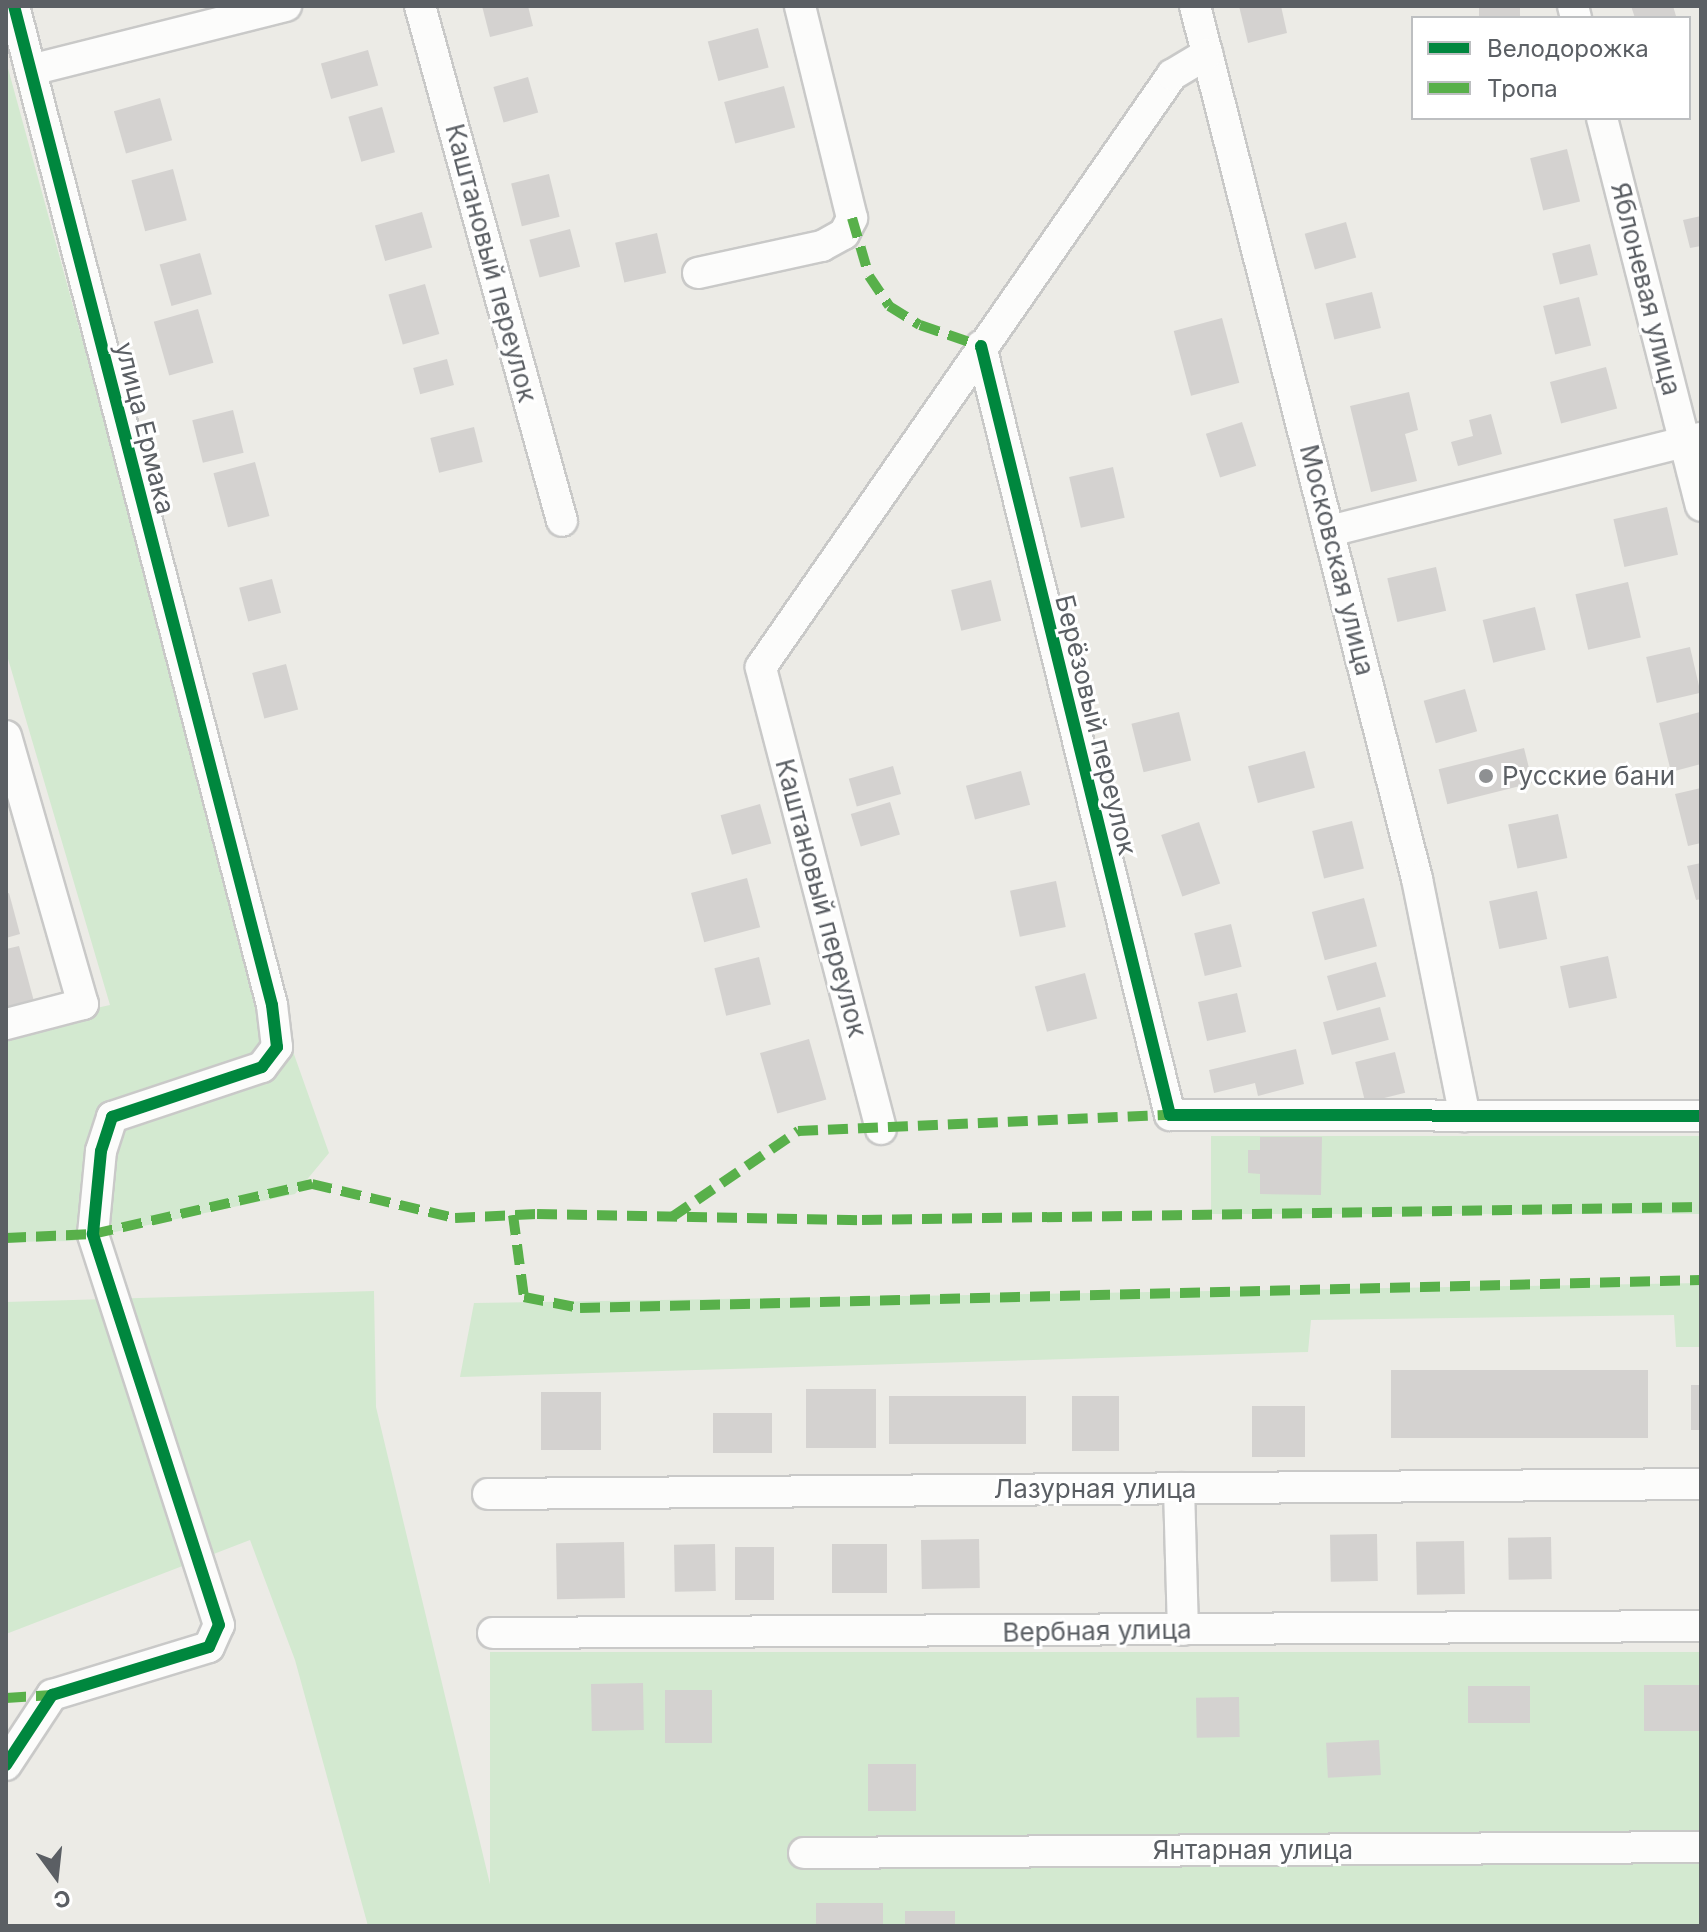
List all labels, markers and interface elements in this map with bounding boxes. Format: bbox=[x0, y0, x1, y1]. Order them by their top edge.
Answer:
legend bbox=[1411, 16, 1691, 120]
text: Велодорожка bbox=[1487, 34, 1649, 63]
text: Тропа bbox=[1487, 74, 1558, 103]
street label: Каштановый переулок bbox=[439, 120, 543, 406]
street label: Яблоневая улица bbox=[1604, 179, 1688, 399]
street label: улица Ермака bbox=[109, 339, 181, 517]
street label: Московская улица bbox=[1293, 441, 1381, 679]
street label: Берёзовый переулок bbox=[1049, 592, 1143, 858]
street label: Каштановый переулок bbox=[769, 755, 873, 1041]
place label: Русские бани bbox=[1502, 760, 1675, 792]
marker: Русские бани bbox=[1477, 767, 1495, 785]
street label: Лазурная улица bbox=[994, 1473, 1196, 1505]
street label: Вербная улица bbox=[1002, 1614, 1192, 1648]
street label: Янтарная улица bbox=[1153, 1834, 1353, 1866]
north arrow bbox=[16, 1836, 96, 1916]
text: С bbox=[51, 1885, 73, 1914]

